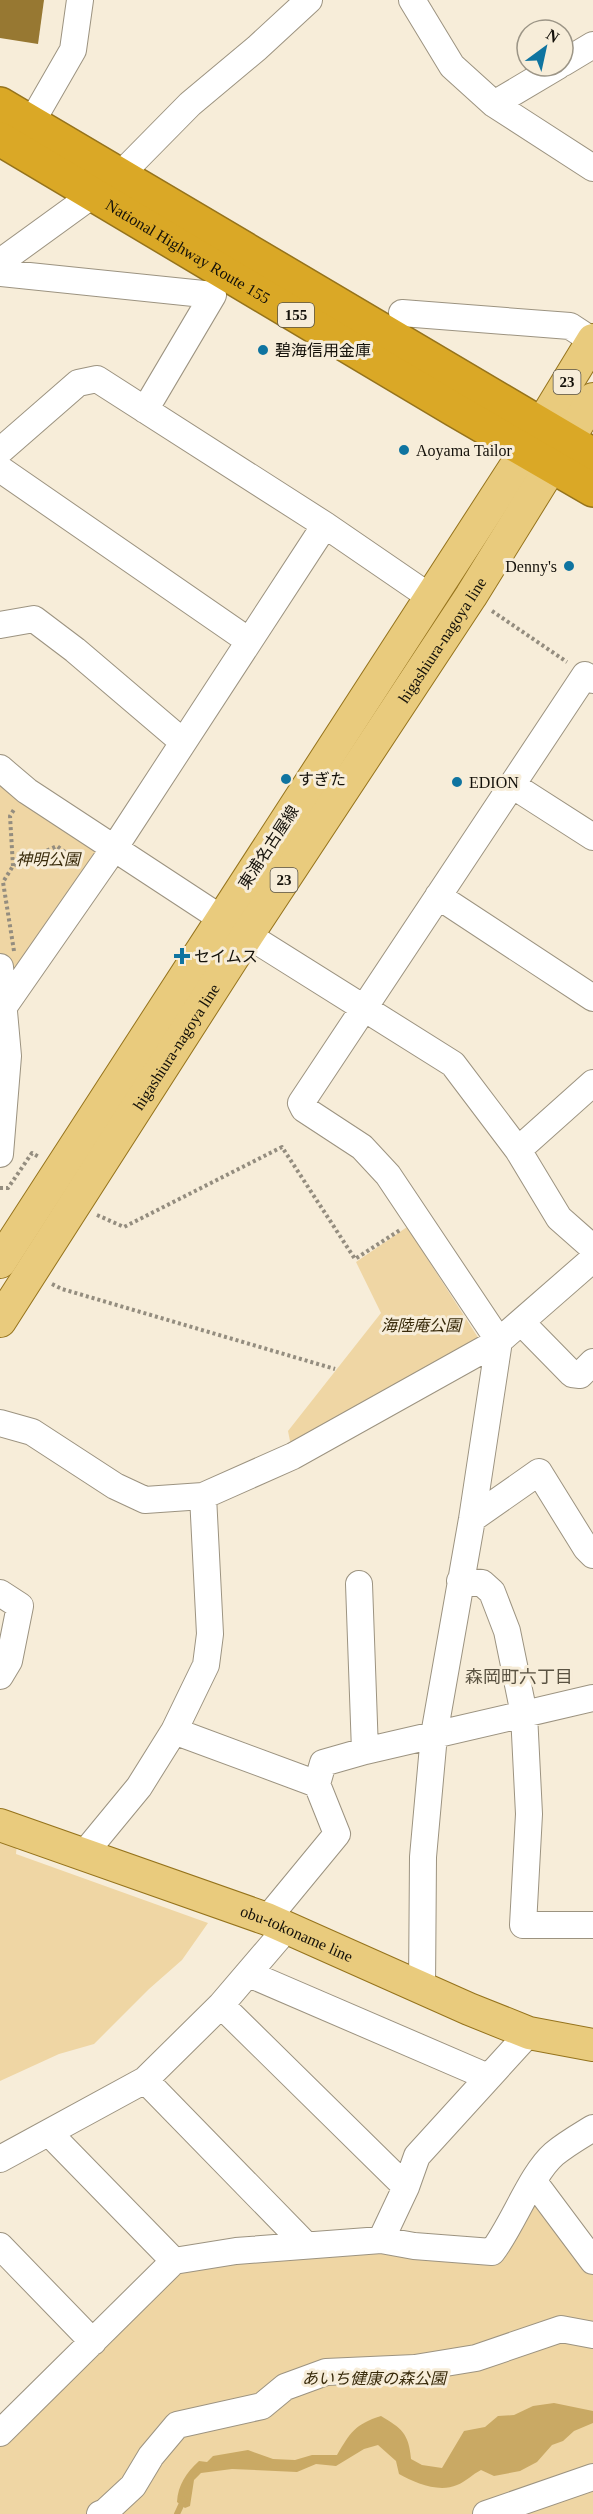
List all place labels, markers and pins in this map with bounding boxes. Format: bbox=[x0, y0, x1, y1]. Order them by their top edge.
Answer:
place label: 碧海信用金庫 bbox=[275, 342, 371, 359]
marker: 碧海信用金庫 bbox=[256, 343, 270, 357]
place label: Aoyama Tailor bbox=[416, 442, 513, 460]
marker: Aoyama Tailor bbox=[397, 443, 411, 457]
place label: Denny's bbox=[505, 558, 557, 576]
marker: Denny's bbox=[562, 559, 576, 573]
place label: すぎた bbox=[298, 771, 346, 788]
marker: すぎた bbox=[279, 772, 293, 786]
place label: EDION bbox=[469, 774, 519, 791]
marker: EDION bbox=[450, 775, 464, 789]
place label: セイムス bbox=[194, 948, 258, 965]
marker: セイムス bbox=[175, 949, 189, 963]

